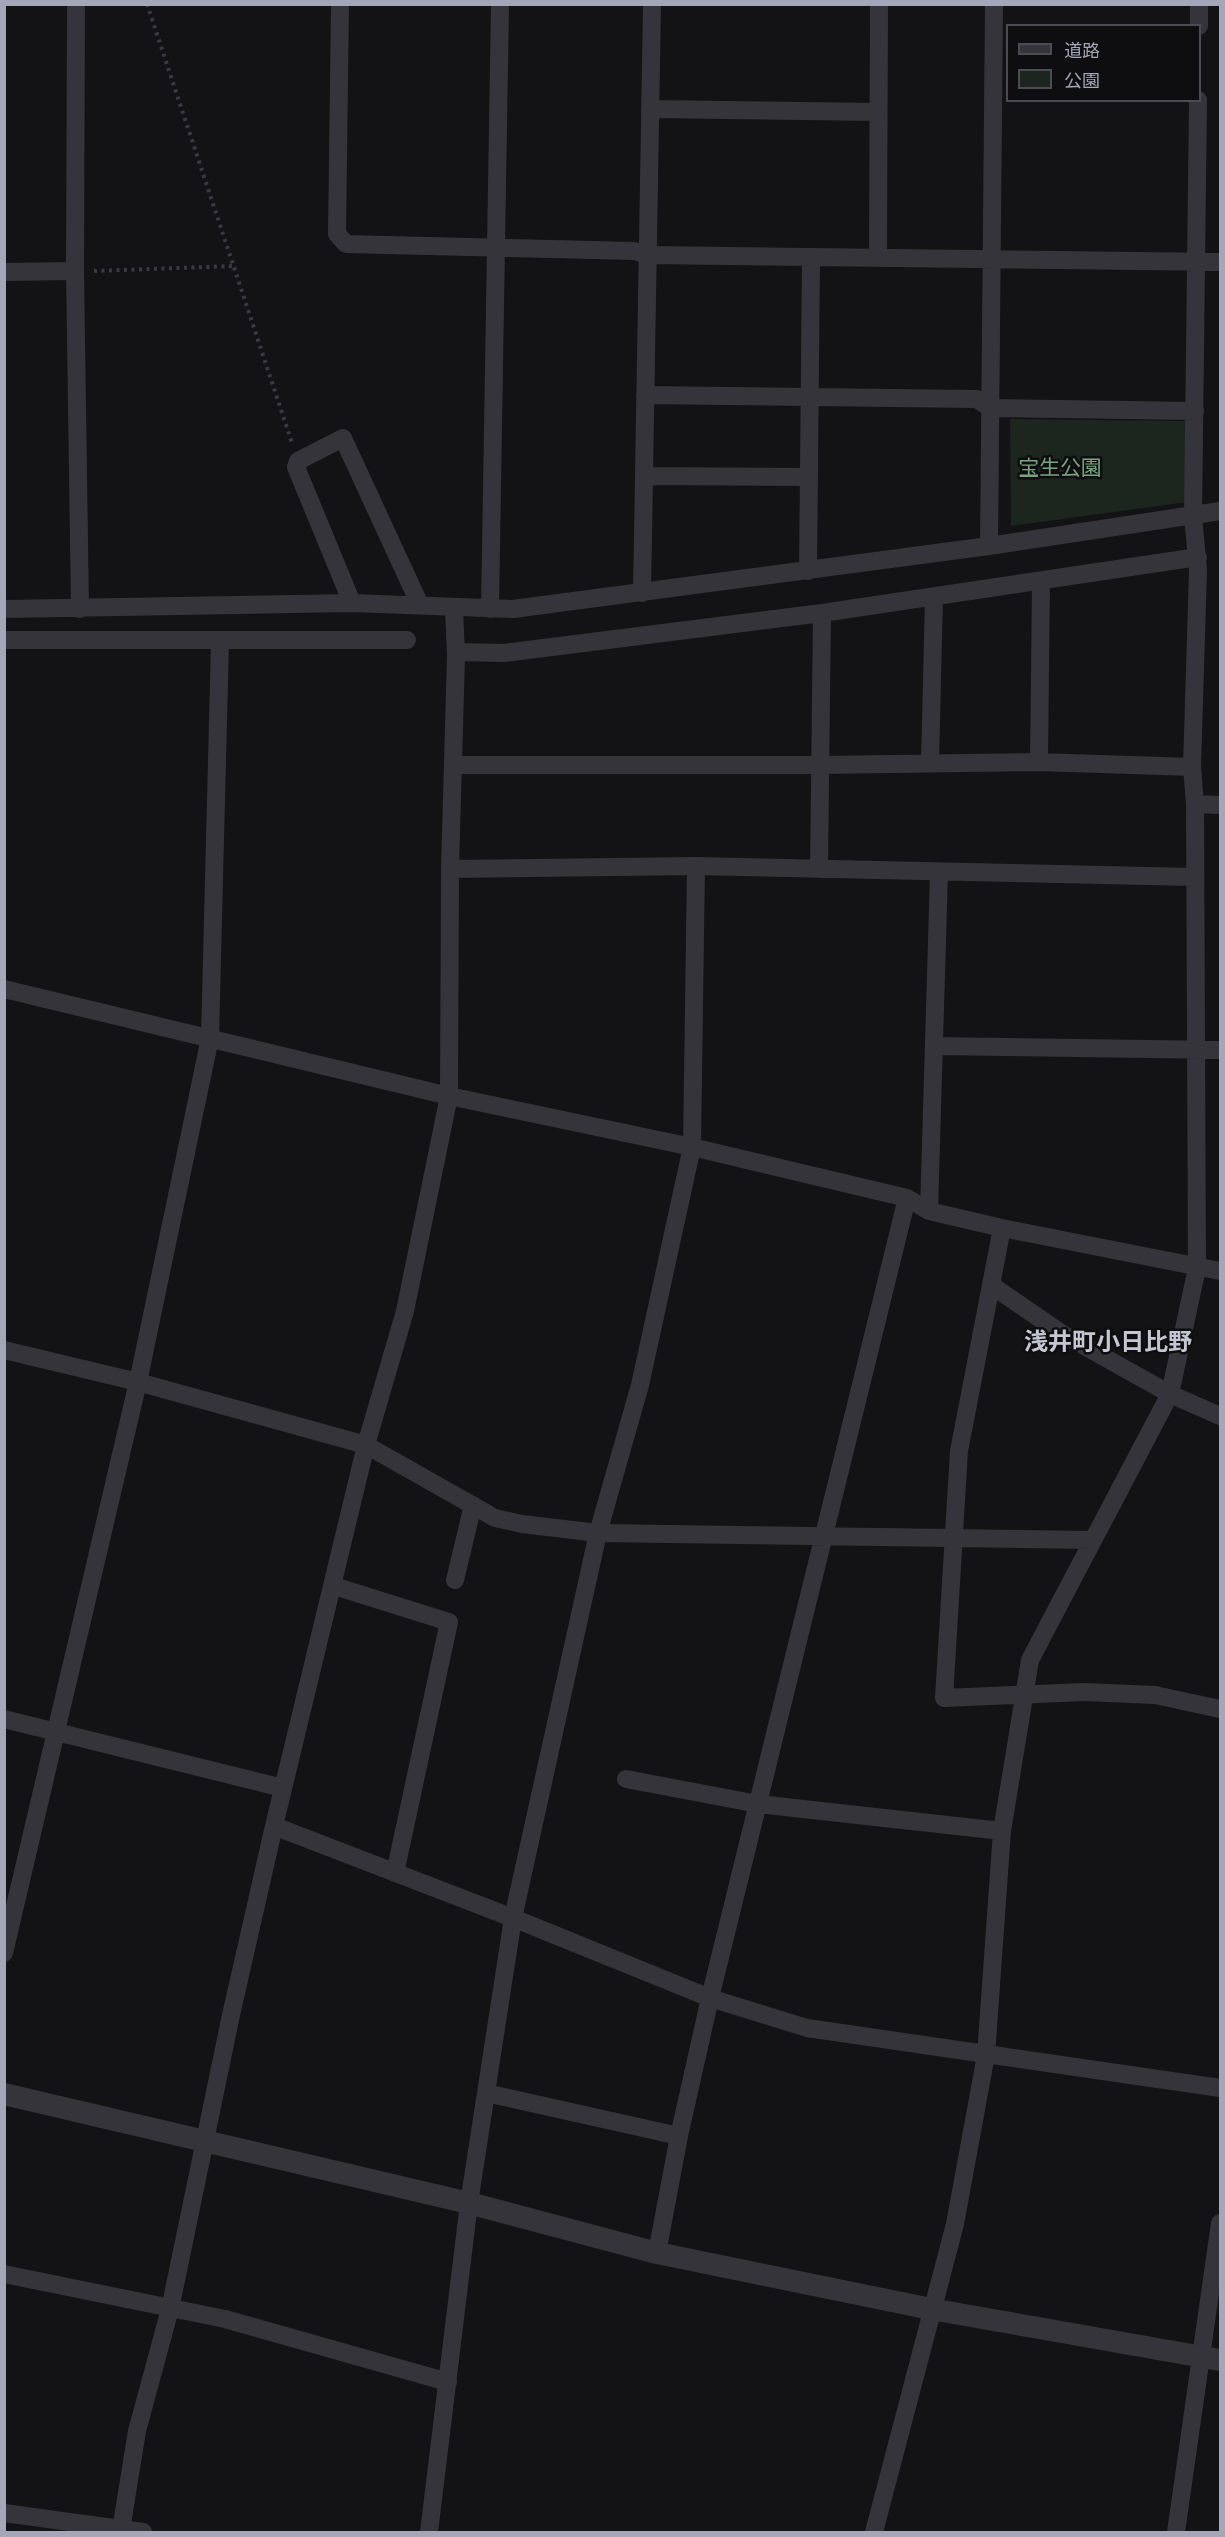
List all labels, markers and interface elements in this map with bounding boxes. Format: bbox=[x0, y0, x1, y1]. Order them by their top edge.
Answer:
legend bbox=[1006, 24, 1201, 102]
text: 道路 bbox=[1064, 40, 1100, 61]
text: 公園 bbox=[1064, 70, 1100, 91]
park label: 宝生公園 bbox=[1018, 456, 1102, 482]
district label: 浅井町小日比野 bbox=[1024, 1329, 1192, 1357]

